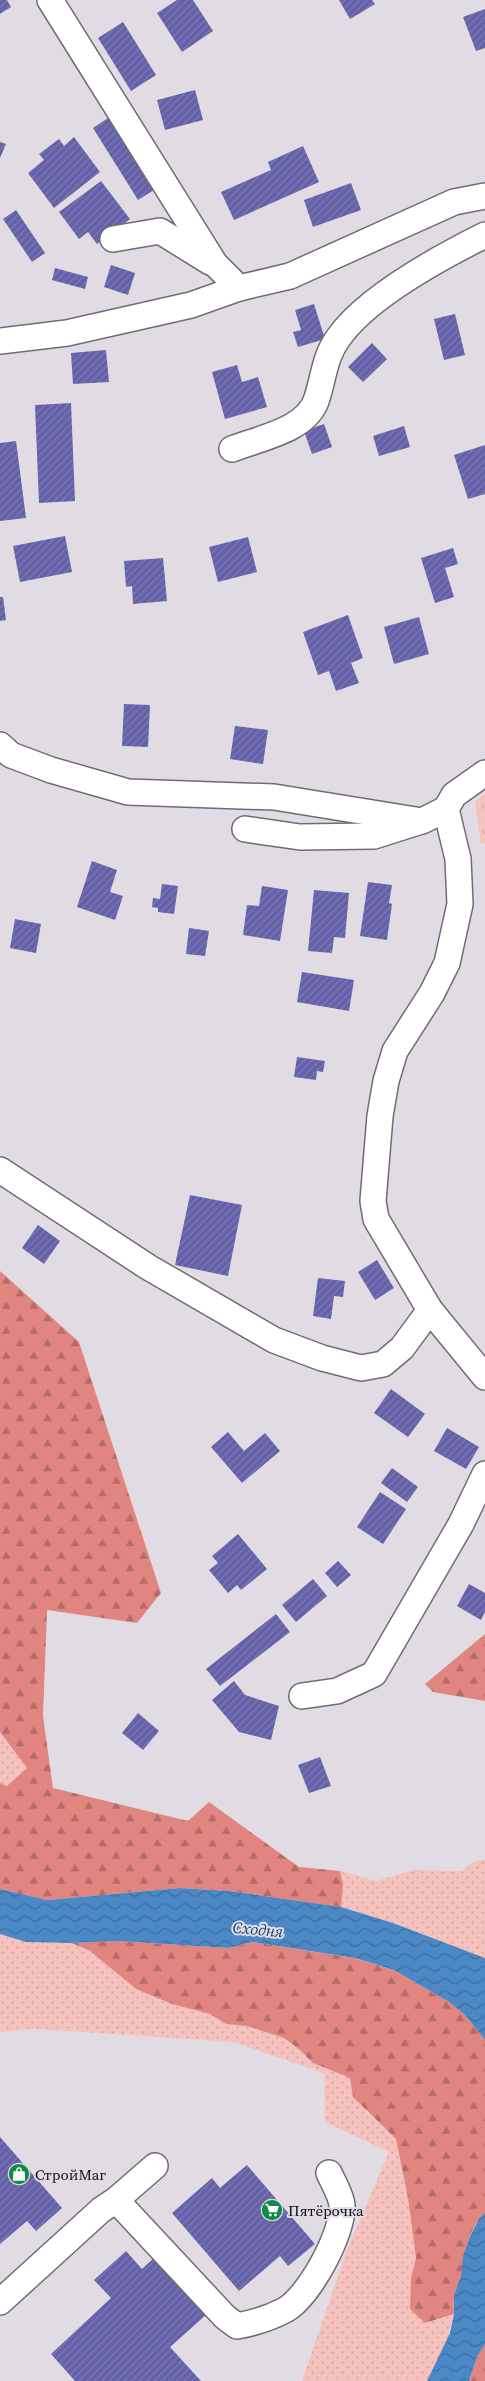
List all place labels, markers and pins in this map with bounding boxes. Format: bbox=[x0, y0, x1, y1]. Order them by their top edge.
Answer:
shop icon: СтройМаг bbox=[7, 2162, 31, 2186]
place label: СтройМаг bbox=[35, 2164, 106, 2185]
supermarket icon: Пятёрочка bbox=[260, 2198, 284, 2222]
place label: Пятёрочка bbox=[288, 2200, 364, 2221]

